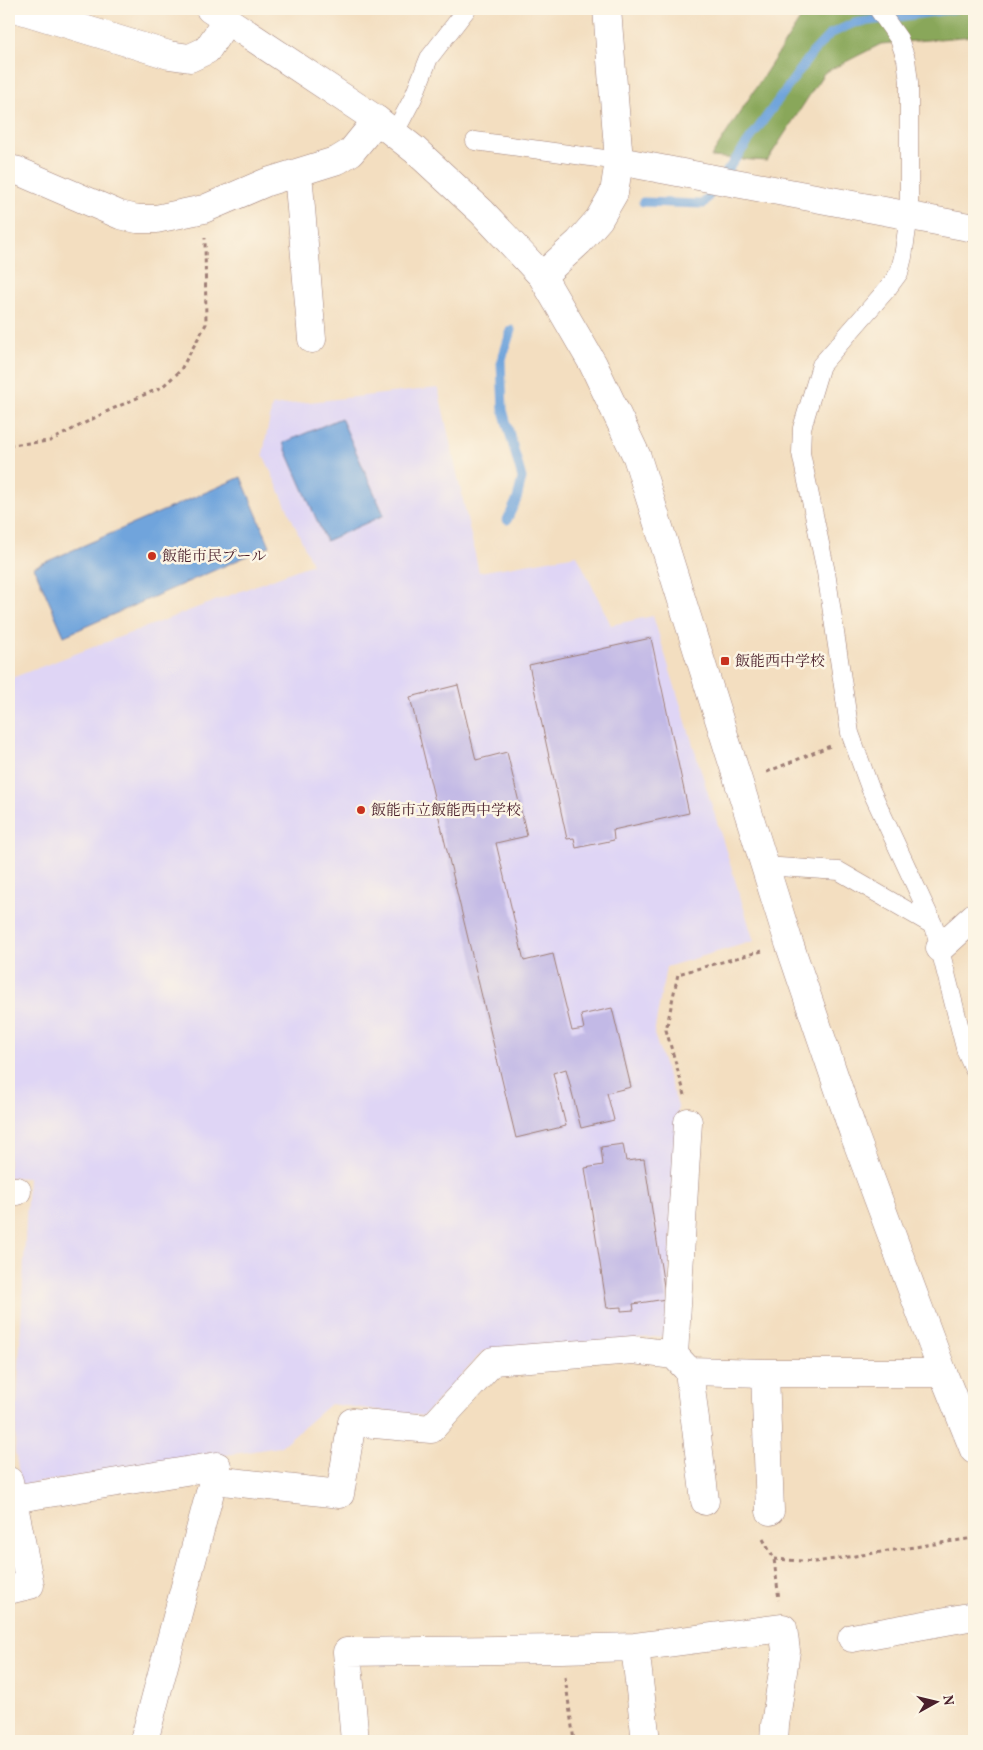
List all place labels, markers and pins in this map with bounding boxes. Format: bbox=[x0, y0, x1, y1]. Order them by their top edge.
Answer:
place label: 飯能市民プール bbox=[162, 547, 266, 568]
marker: 飯能市民プール bbox=[146, 550, 158, 562]
place label: 飯能西中学校 bbox=[735, 652, 825, 673]
marker: 飯能西中学校 bbox=[719, 655, 731, 667]
place label: 飯能市立飯能西中学校 bbox=[371, 801, 521, 822]
marker: 飯能市立飯能西中学校 bbox=[355, 804, 367, 816]

